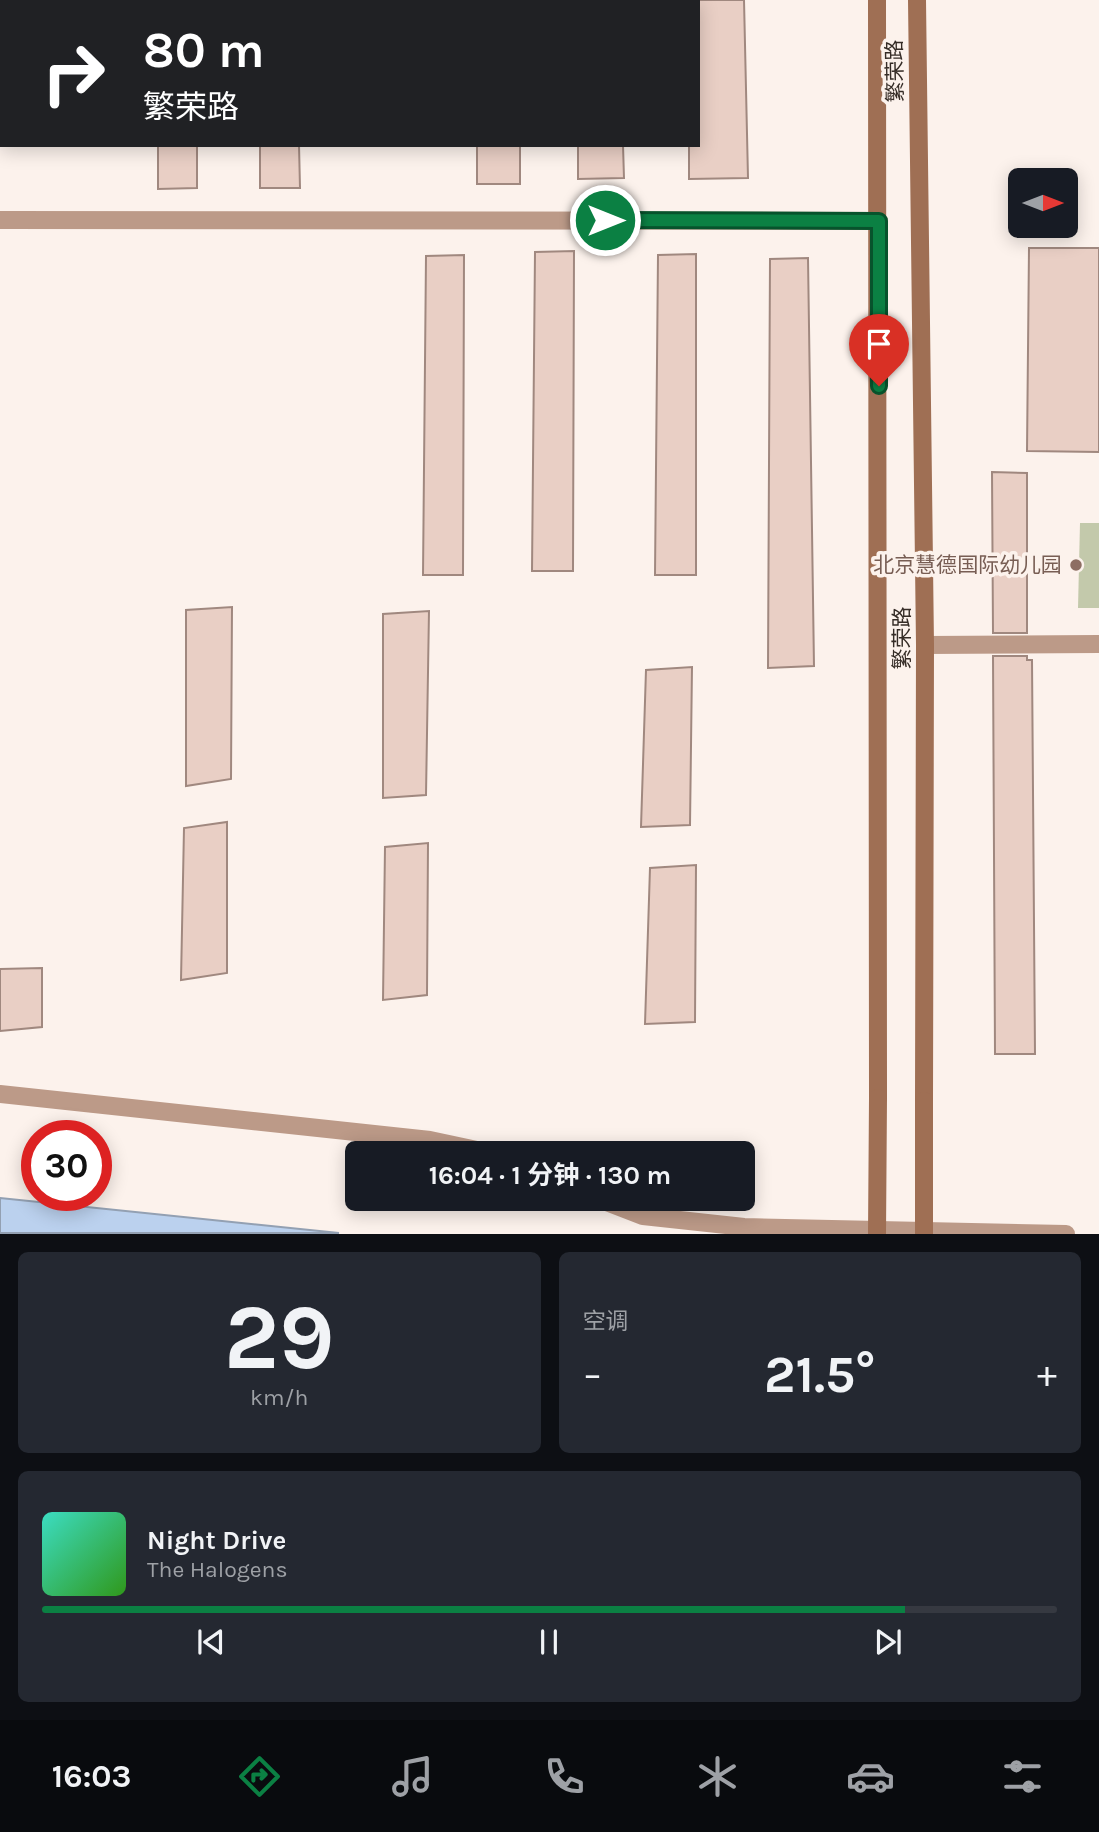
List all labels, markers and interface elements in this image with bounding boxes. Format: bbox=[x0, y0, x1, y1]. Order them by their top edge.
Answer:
text: 80 m bbox=[143, 22, 265, 79]
icon: right bbox=[28, 28, 119, 119]
street label: 繁荣路 bbox=[882, 39, 908, 103]
text: 繁荣路 bbox=[143, 89, 239, 126]
north arrow bbox=[1008, 168, 1078, 238]
map controls bbox=[1008, 168, 1078, 238]
position arrow bbox=[568, 183, 642, 257]
pin bbox=[849, 314, 909, 386]
icon: arrive bbox=[860, 325, 898, 363]
place label: 北京慧德国际幼儿园 bbox=[873, 553, 1062, 577]
marker: 北京慧德国际幼儿园 bbox=[1068, 557, 1084, 573]
street label: 繁荣路 bbox=[890, 607, 914, 670]
speed limit sign: 30 bbox=[21, 1120, 112, 1211]
text: 16:04 · 1 分钟 · 130 m bbox=[429, 1160, 671, 1191]
text: 29 bbox=[224, 1285, 335, 1391]
text: 空调 bbox=[583, 1308, 629, 1335]
text: 21.5° bbox=[764, 1344, 876, 1405]
text: − bbox=[583, 1352, 602, 1397]
text: + bbox=[1037, 1352, 1057, 1397]
text: km/h bbox=[250, 1384, 308, 1411]
text: Night Drive bbox=[147, 1525, 286, 1556]
text: The Halogens bbox=[147, 1556, 287, 1583]
icon: previous bbox=[192, 1623, 230, 1661]
icon: pause bbox=[530, 1623, 568, 1661]
icon: next bbox=[869, 1623, 907, 1661]
icon: directions bbox=[235, 1752, 284, 1801]
icon: music bbox=[388, 1752, 437, 1801]
icon: phone bbox=[540, 1752, 589, 1801]
icon: climate bbox=[693, 1752, 742, 1801]
icon: car bbox=[846, 1752, 895, 1801]
icon: filters bbox=[998, 1752, 1047, 1801]
text: 16:03 bbox=[52, 1758, 131, 1795]

